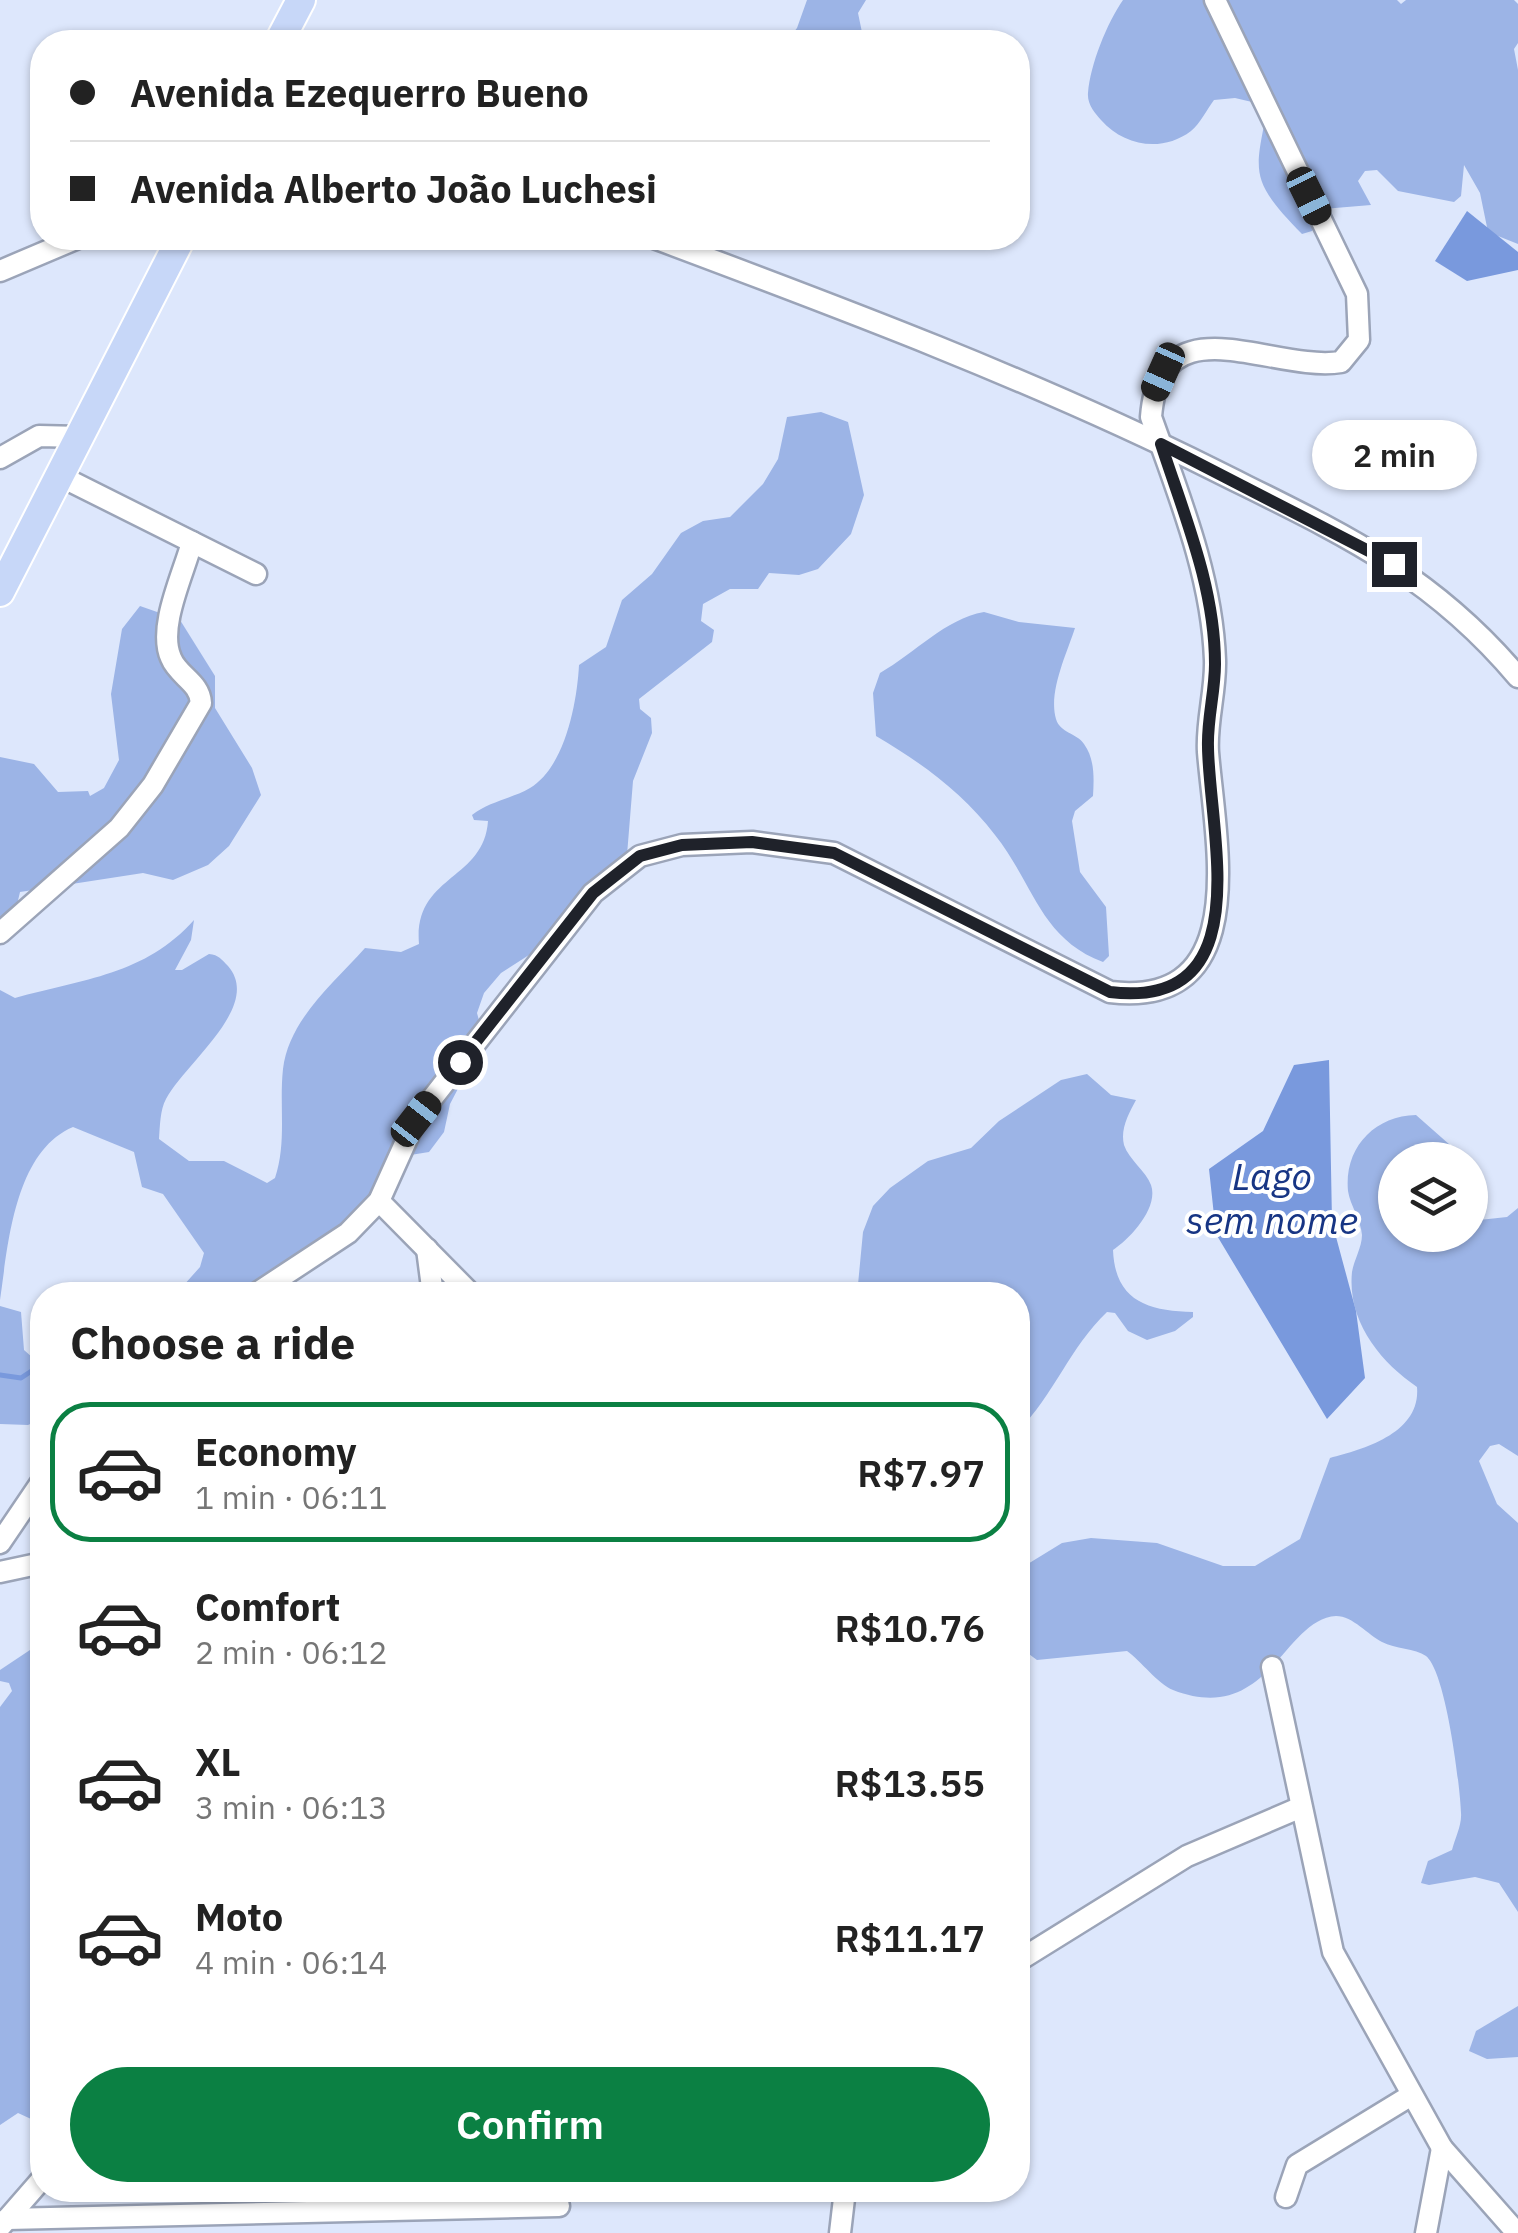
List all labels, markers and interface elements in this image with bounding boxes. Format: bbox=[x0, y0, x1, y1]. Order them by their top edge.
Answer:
text: Avenida Ezequerro Bueno bbox=[130, 68, 589, 117]
car bbox=[1282, 162, 1336, 230]
text: Avenida Alberto João Luchesi bbox=[130, 164, 657, 213]
car bbox=[1137, 338, 1189, 406]
callout: 2 min bbox=[1312, 419, 1476, 489]
text: 2 min bbox=[1353, 434, 1436, 476]
route end bbox=[1372, 542, 1417, 587]
route start bbox=[438, 1040, 483, 1085]
car bbox=[386, 1086, 446, 1152]
map controls bbox=[1378, 1142, 1488, 1252]
button: layers bbox=[1378, 1142, 1488, 1252]
water label: Lago sem nome bbox=[1186, 1151, 1358, 1244]
text: Choose a ride bbox=[70, 1313, 355, 1371]
icon: car bbox=[75, 1427, 165, 1517]
text: Economy bbox=[195, 1427, 357, 1476]
text: R$7.97 bbox=[857, 1448, 985, 1497]
text: 1 min · 06:11 bbox=[195, 1476, 388, 1518]
icon: car bbox=[75, 1582, 165, 1672]
text: Comfort bbox=[195, 1582, 340, 1631]
text: R$10.76 bbox=[834, 1603, 985, 1652]
text: 2 min · 06:12 bbox=[195, 1631, 388, 1673]
icon: car bbox=[75, 1737, 165, 1827]
text: XL bbox=[195, 1737, 241, 1786]
text: R$13.55 bbox=[834, 1758, 985, 1807]
text: 3 min · 06:13 bbox=[195, 1786, 388, 1828]
icon: car bbox=[75, 1892, 165, 1982]
text: Moto bbox=[195, 1892, 283, 1941]
text: R$11.17 bbox=[834, 1913, 985, 1962]
text: 4 min · 06:14 bbox=[195, 1941, 388, 1983]
button: Confirm bbox=[70, 2067, 990, 2182]

